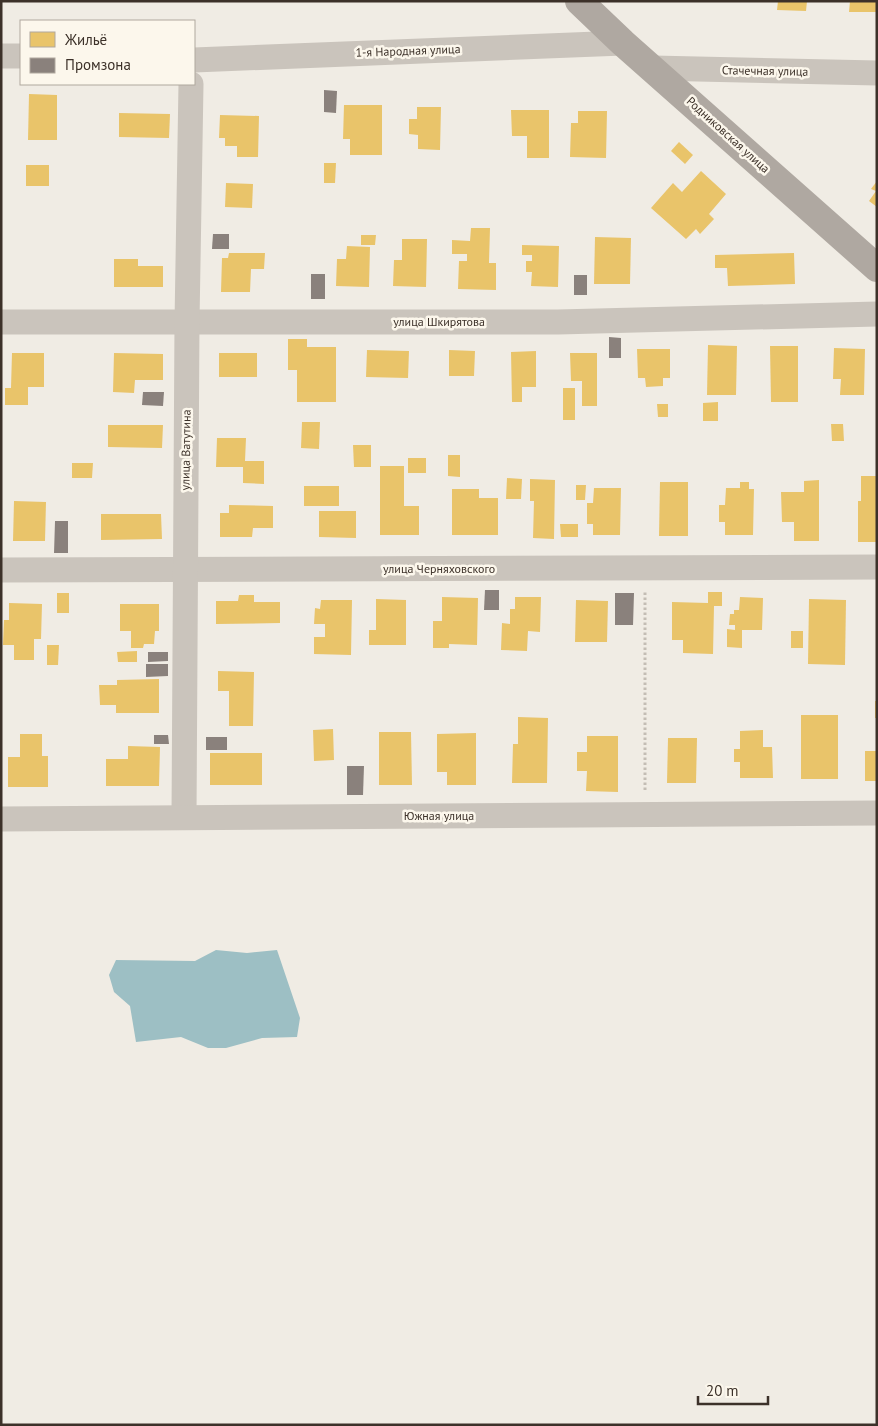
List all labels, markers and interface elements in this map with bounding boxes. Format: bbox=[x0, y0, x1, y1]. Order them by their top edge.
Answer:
legend bbox=[20, 20, 195, 85]
text: Жильё bbox=[64, 30, 107, 49]
street label: 1-я Народная улица bbox=[355, 41, 461, 60]
text: Промзона bbox=[65, 55, 131, 74]
street label: Стачечная улица bbox=[722, 62, 808, 79]
street label: Родниковская улица bbox=[684, 93, 773, 176]
street label: улица Шкирятова bbox=[393, 314, 485, 329]
street label: улица Ватутина bbox=[177, 409, 194, 491]
street label: улица Черняховского bbox=[383, 561, 495, 576]
street label: Южная улица bbox=[404, 808, 474, 823]
scale bar bbox=[698, 1374, 768, 1406]
text: 20 m bbox=[706, 1381, 739, 1400]

